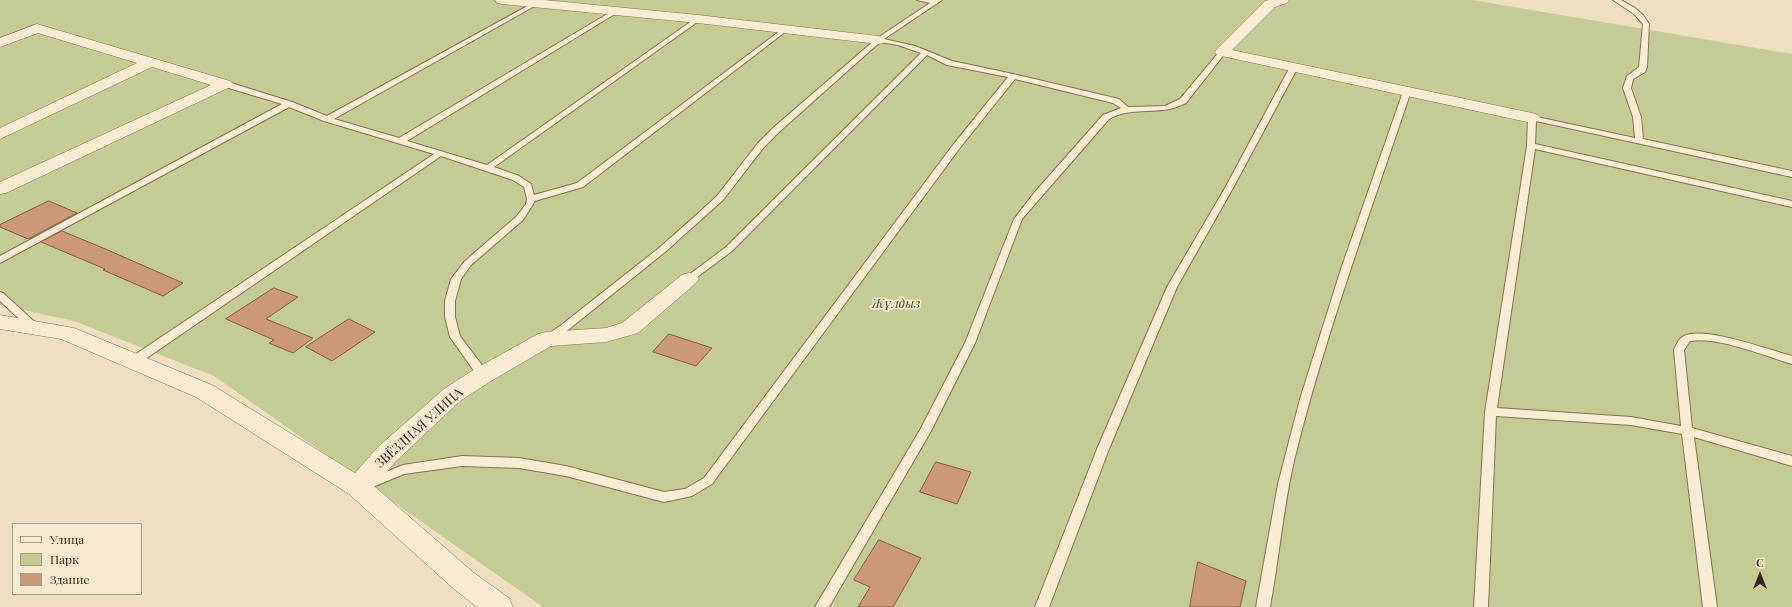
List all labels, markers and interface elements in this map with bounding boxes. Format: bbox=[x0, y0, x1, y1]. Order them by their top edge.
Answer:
park label: Жұлдыз bbox=[872, 296, 920, 312]
street label: ЗВЁЗДНАЯ УЛИЦА bbox=[372, 385, 466, 471]
legend bbox=[12, 523, 142, 595]
text: Улица bbox=[50, 531, 84, 547]
text: Парк bbox=[50, 551, 79, 567]
north arrow bbox=[1740, 555, 1780, 595]
text: С bbox=[1756, 555, 1764, 570]
text: Здание bbox=[50, 571, 90, 587]

